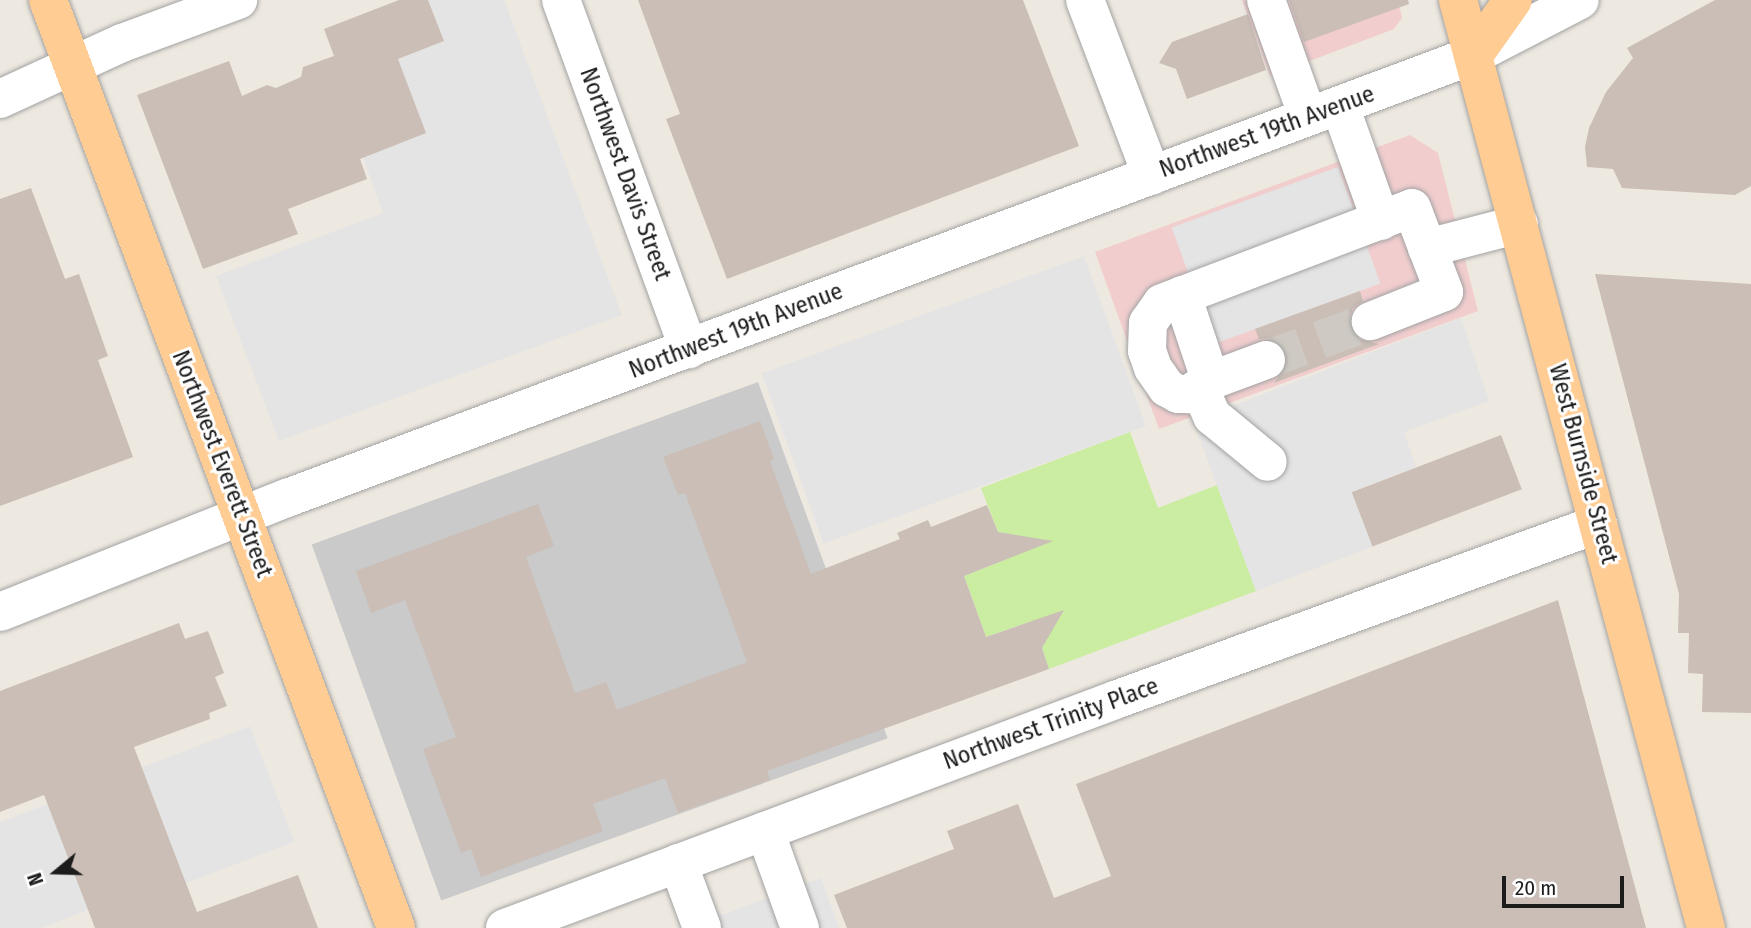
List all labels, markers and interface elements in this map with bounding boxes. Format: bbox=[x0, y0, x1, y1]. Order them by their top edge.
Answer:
street label: Northwest Davis Street bbox=[573, 64, 677, 284]
street label: Northwest 19th Avenue bbox=[1156, 80, 1378, 184]
street label: Northwest 19th Avenue bbox=[625, 277, 847, 385]
street label: Northwest Everett Street bbox=[165, 347, 279, 581]
street label: West Burnside Street bbox=[1542, 361, 1624, 567]
street label: Northwest Trinity Place bbox=[939, 672, 1163, 776]
north arrow bbox=[21, 837, 91, 907]
scale bar bbox=[1506, 862, 1628, 906]
text: N bbox=[23, 870, 48, 888]
text: 20 m bbox=[1515, 875, 1556, 901]

